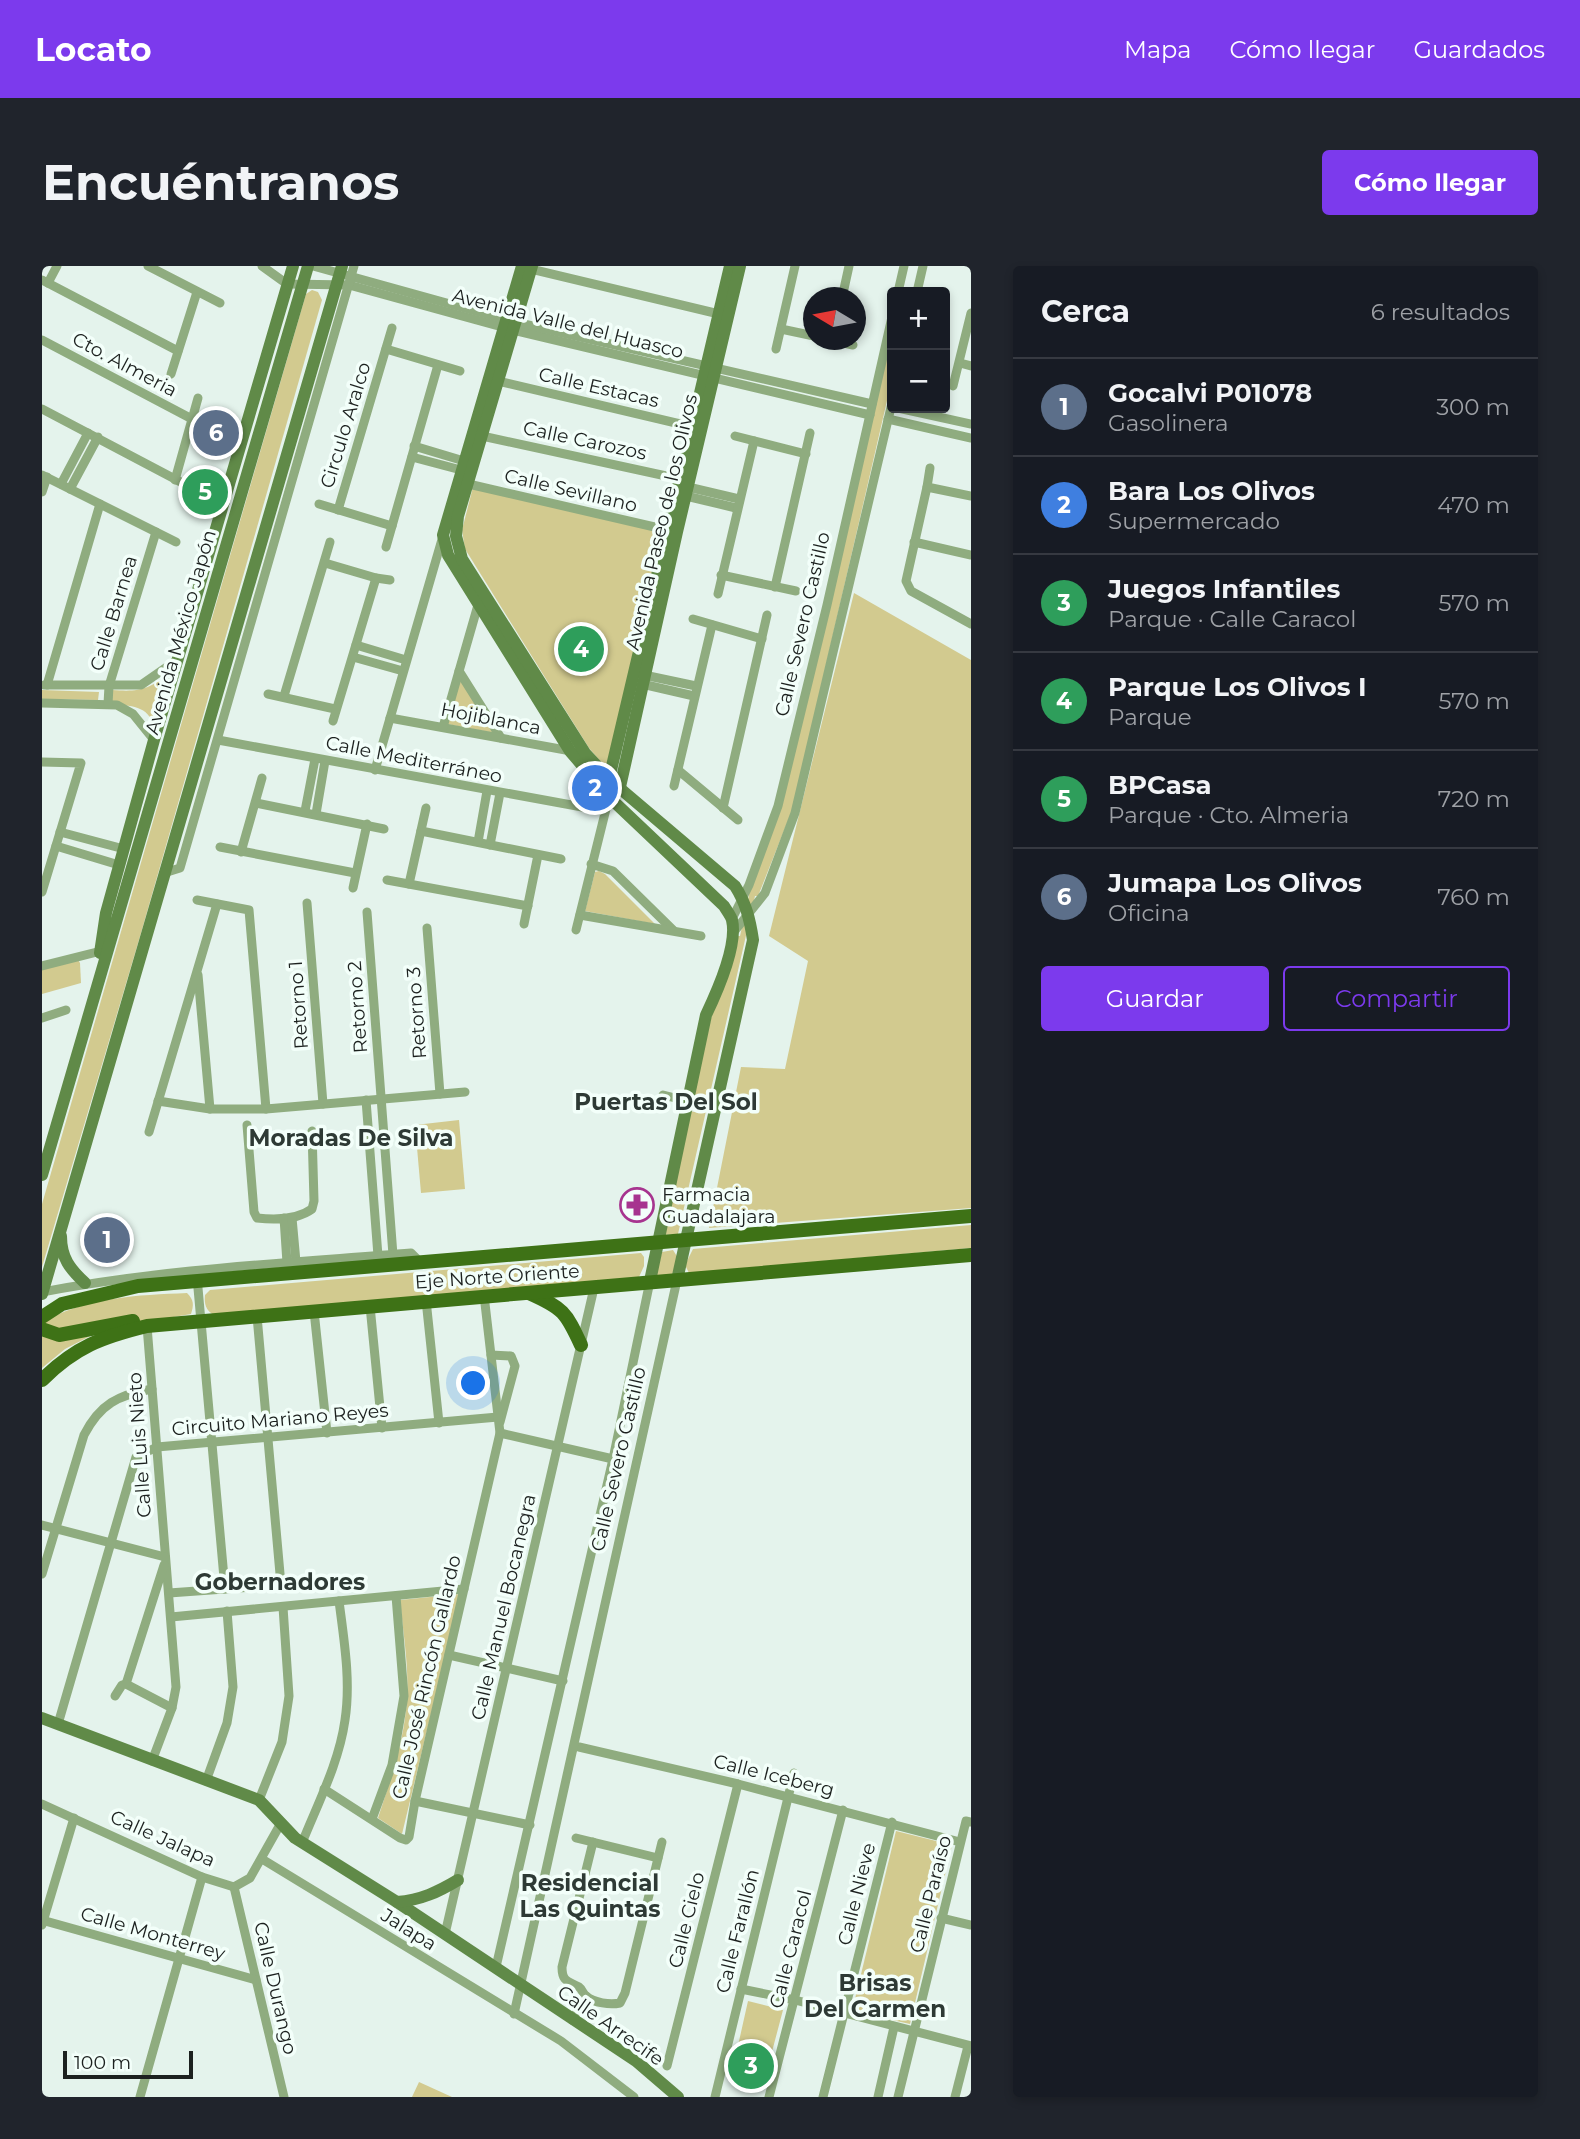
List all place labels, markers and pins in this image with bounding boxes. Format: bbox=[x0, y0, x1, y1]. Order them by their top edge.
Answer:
pin: 6 bbox=[193, 407, 239, 459]
pin: 5 bbox=[182, 466, 228, 518]
pin: 4 bbox=[558, 623, 604, 675]
pin: 2 bbox=[572, 762, 618, 814]
place label: Farmacia Guadalajara bbox=[662, 1183, 776, 1228]
pharmacy icon: Farmacia Guadalajara bbox=[618, 1186, 656, 1224]
pin: 1 bbox=[84, 1214, 130, 1266]
pin: 3 bbox=[728, 2040, 774, 2092]

